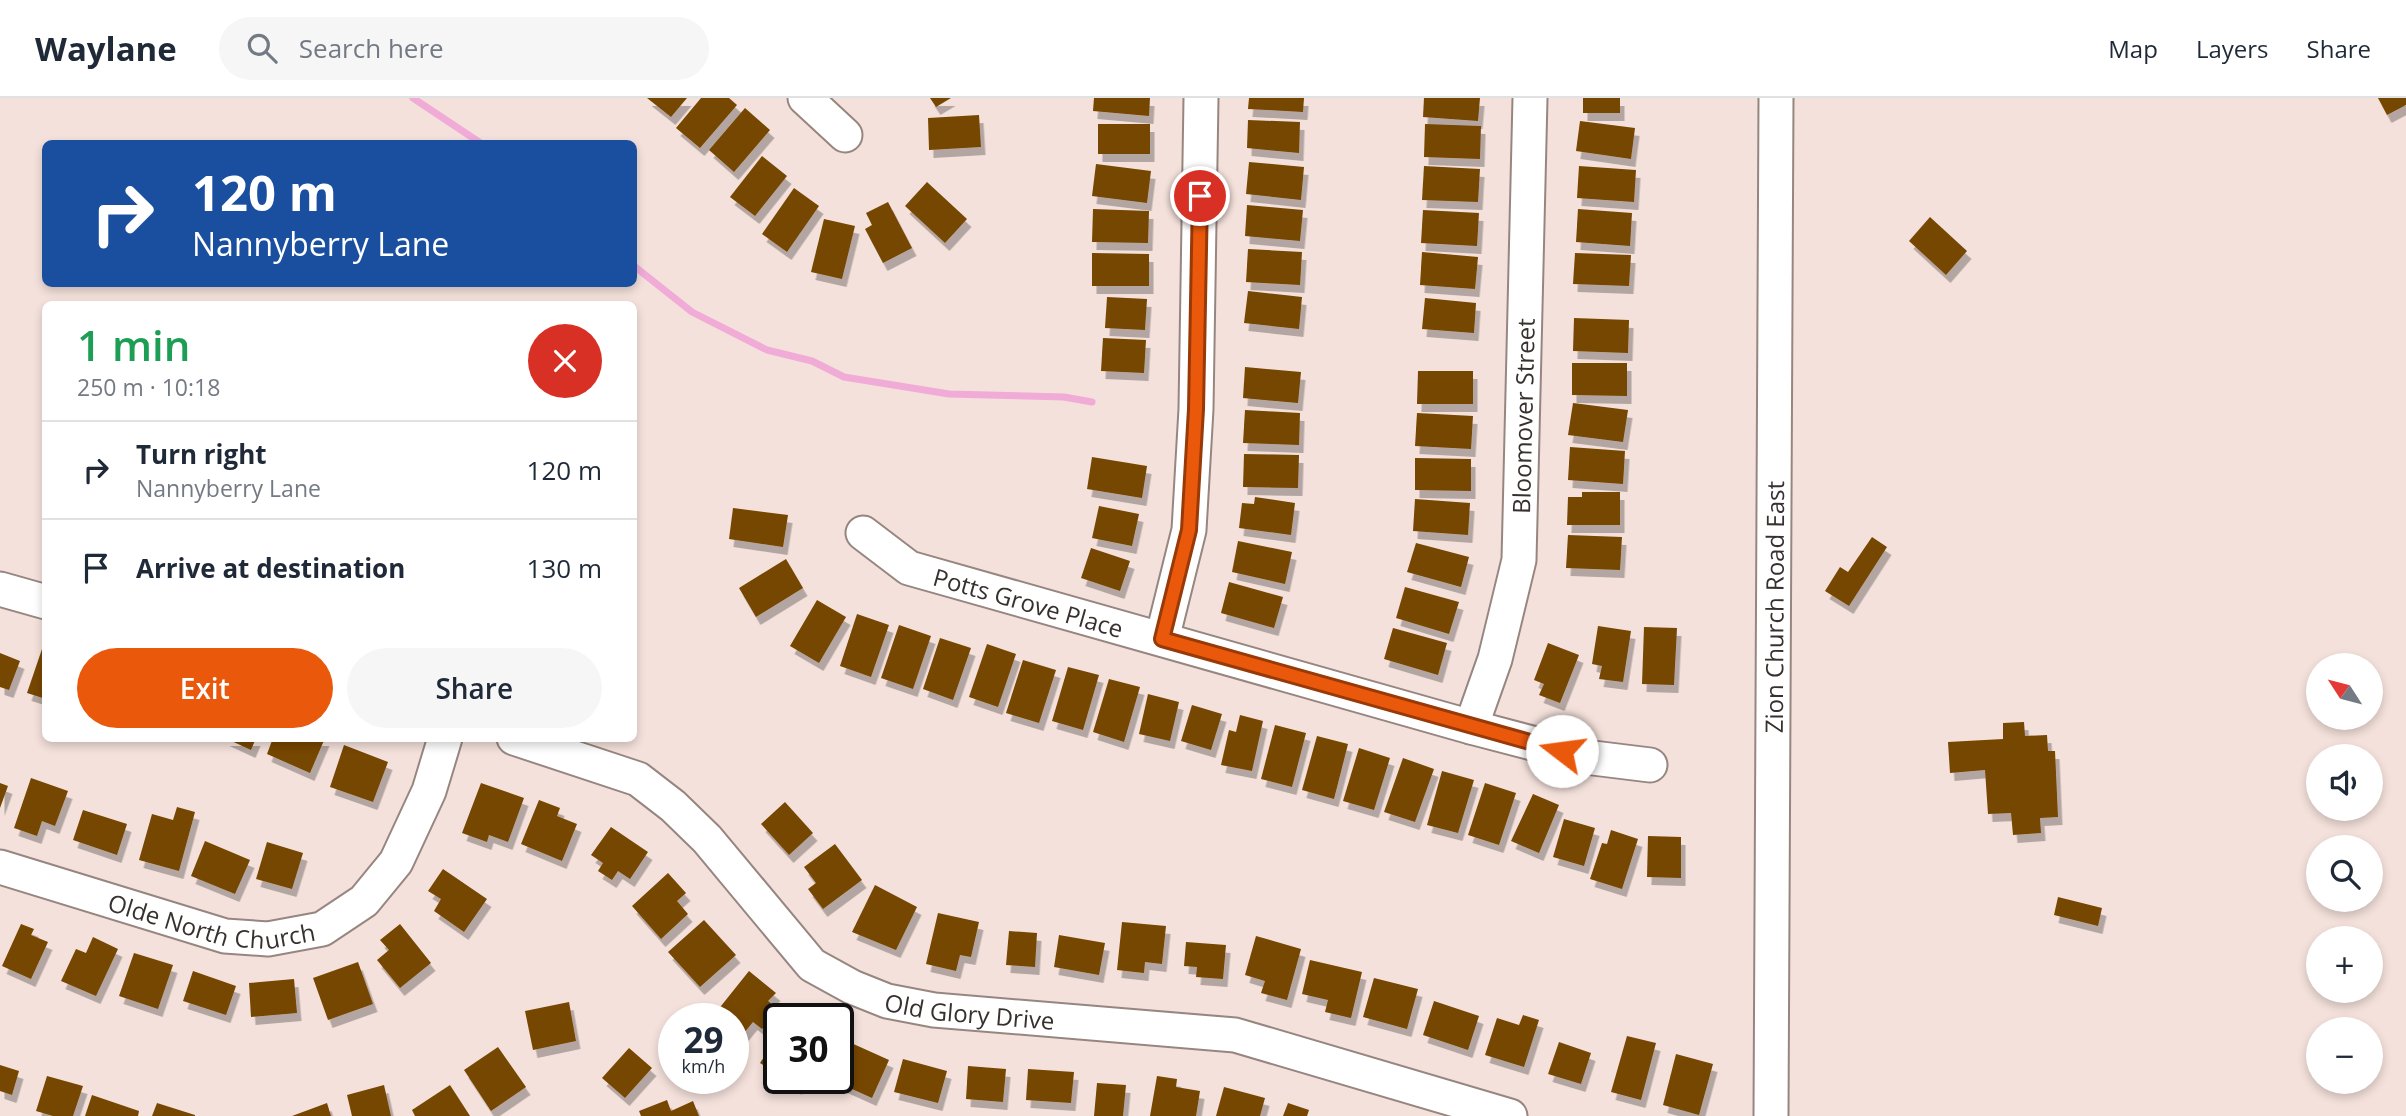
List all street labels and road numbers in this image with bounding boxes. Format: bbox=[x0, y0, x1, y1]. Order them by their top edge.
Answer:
street label: Bloomover Street bbox=[1504, 318, 1541, 514]
street label: Zion Church Road East bbox=[1756, 481, 1791, 733]
street label: Potts Grove Place bbox=[930, 559, 1127, 644]
street label: Olde North Church bbox=[104, 885, 318, 956]
street label: Old Glory Drive bbox=[882, 984, 1056, 1036]

